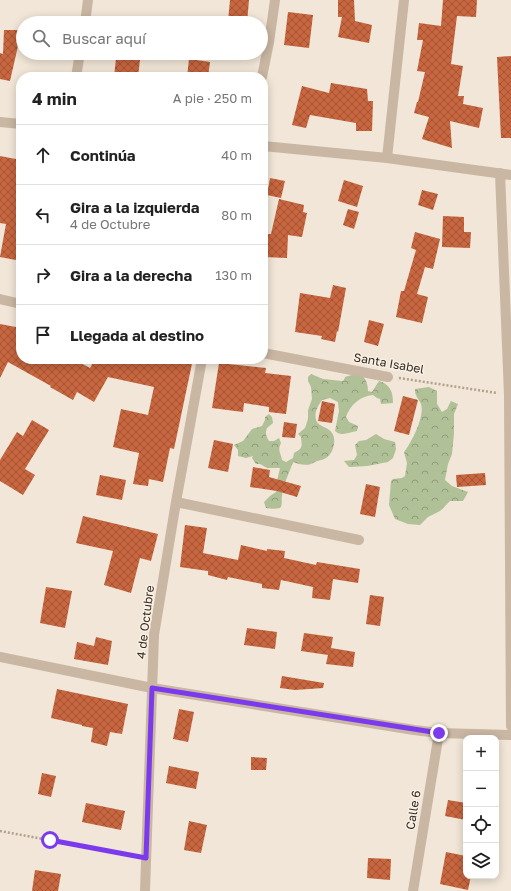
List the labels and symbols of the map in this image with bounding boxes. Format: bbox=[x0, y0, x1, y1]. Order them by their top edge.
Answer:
street label: Santa Isabel bbox=[353, 349, 426, 377]
street label: 4 de Octubre bbox=[133, 584, 157, 660]
route end bbox=[430, 724, 448, 742]
street label: Calle 6 bbox=[402, 789, 424, 831]
route start bbox=[41, 831, 59, 849]

